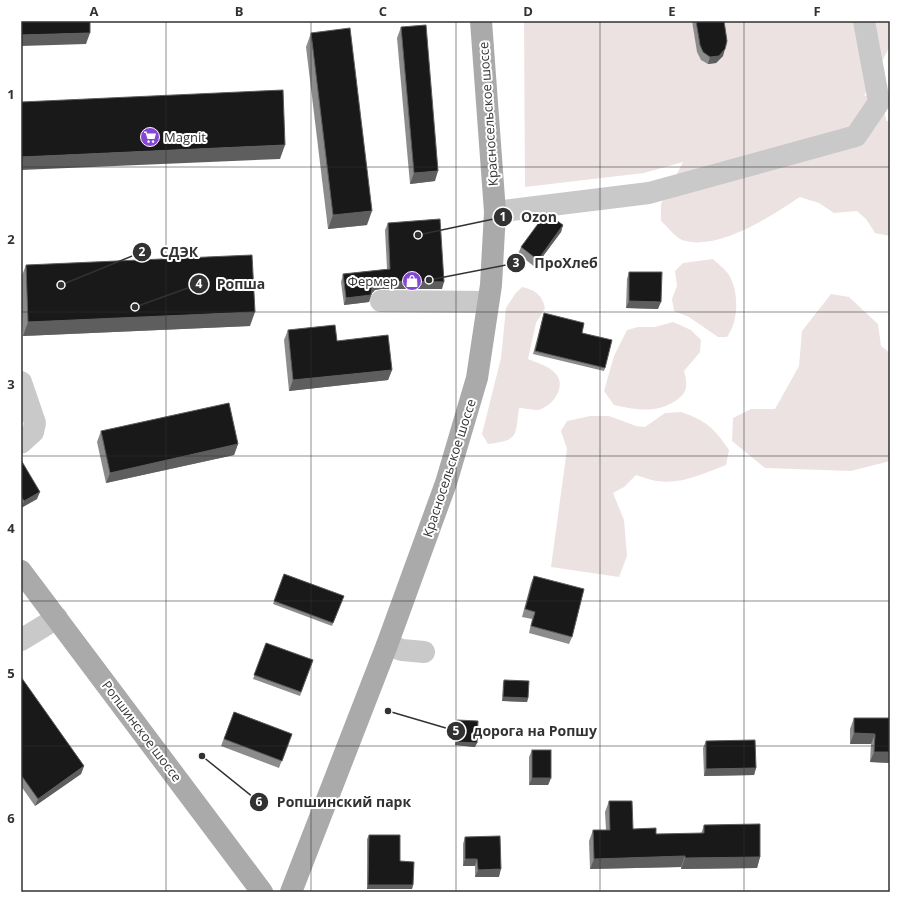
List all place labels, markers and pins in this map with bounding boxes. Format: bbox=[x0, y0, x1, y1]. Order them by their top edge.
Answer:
supermarket icon: Magnit bbox=[139, 126, 161, 148]
place label: Magnit bbox=[164, 128, 206, 146]
callout: Ozon bbox=[493, 204, 565, 230]
callout: СДЭК bbox=[132, 239, 206, 265]
callout: ПроХлеб bbox=[506, 250, 605, 276]
shop icon: Фермер bbox=[401, 270, 423, 292]
callout: Ропша bbox=[189, 271, 274, 297]
place label: Фермер bbox=[348, 272, 398, 290]
callout: дорога на Ропшу bbox=[446, 718, 605, 744]
callout: Ропшинский парк bbox=[249, 789, 419, 815]

